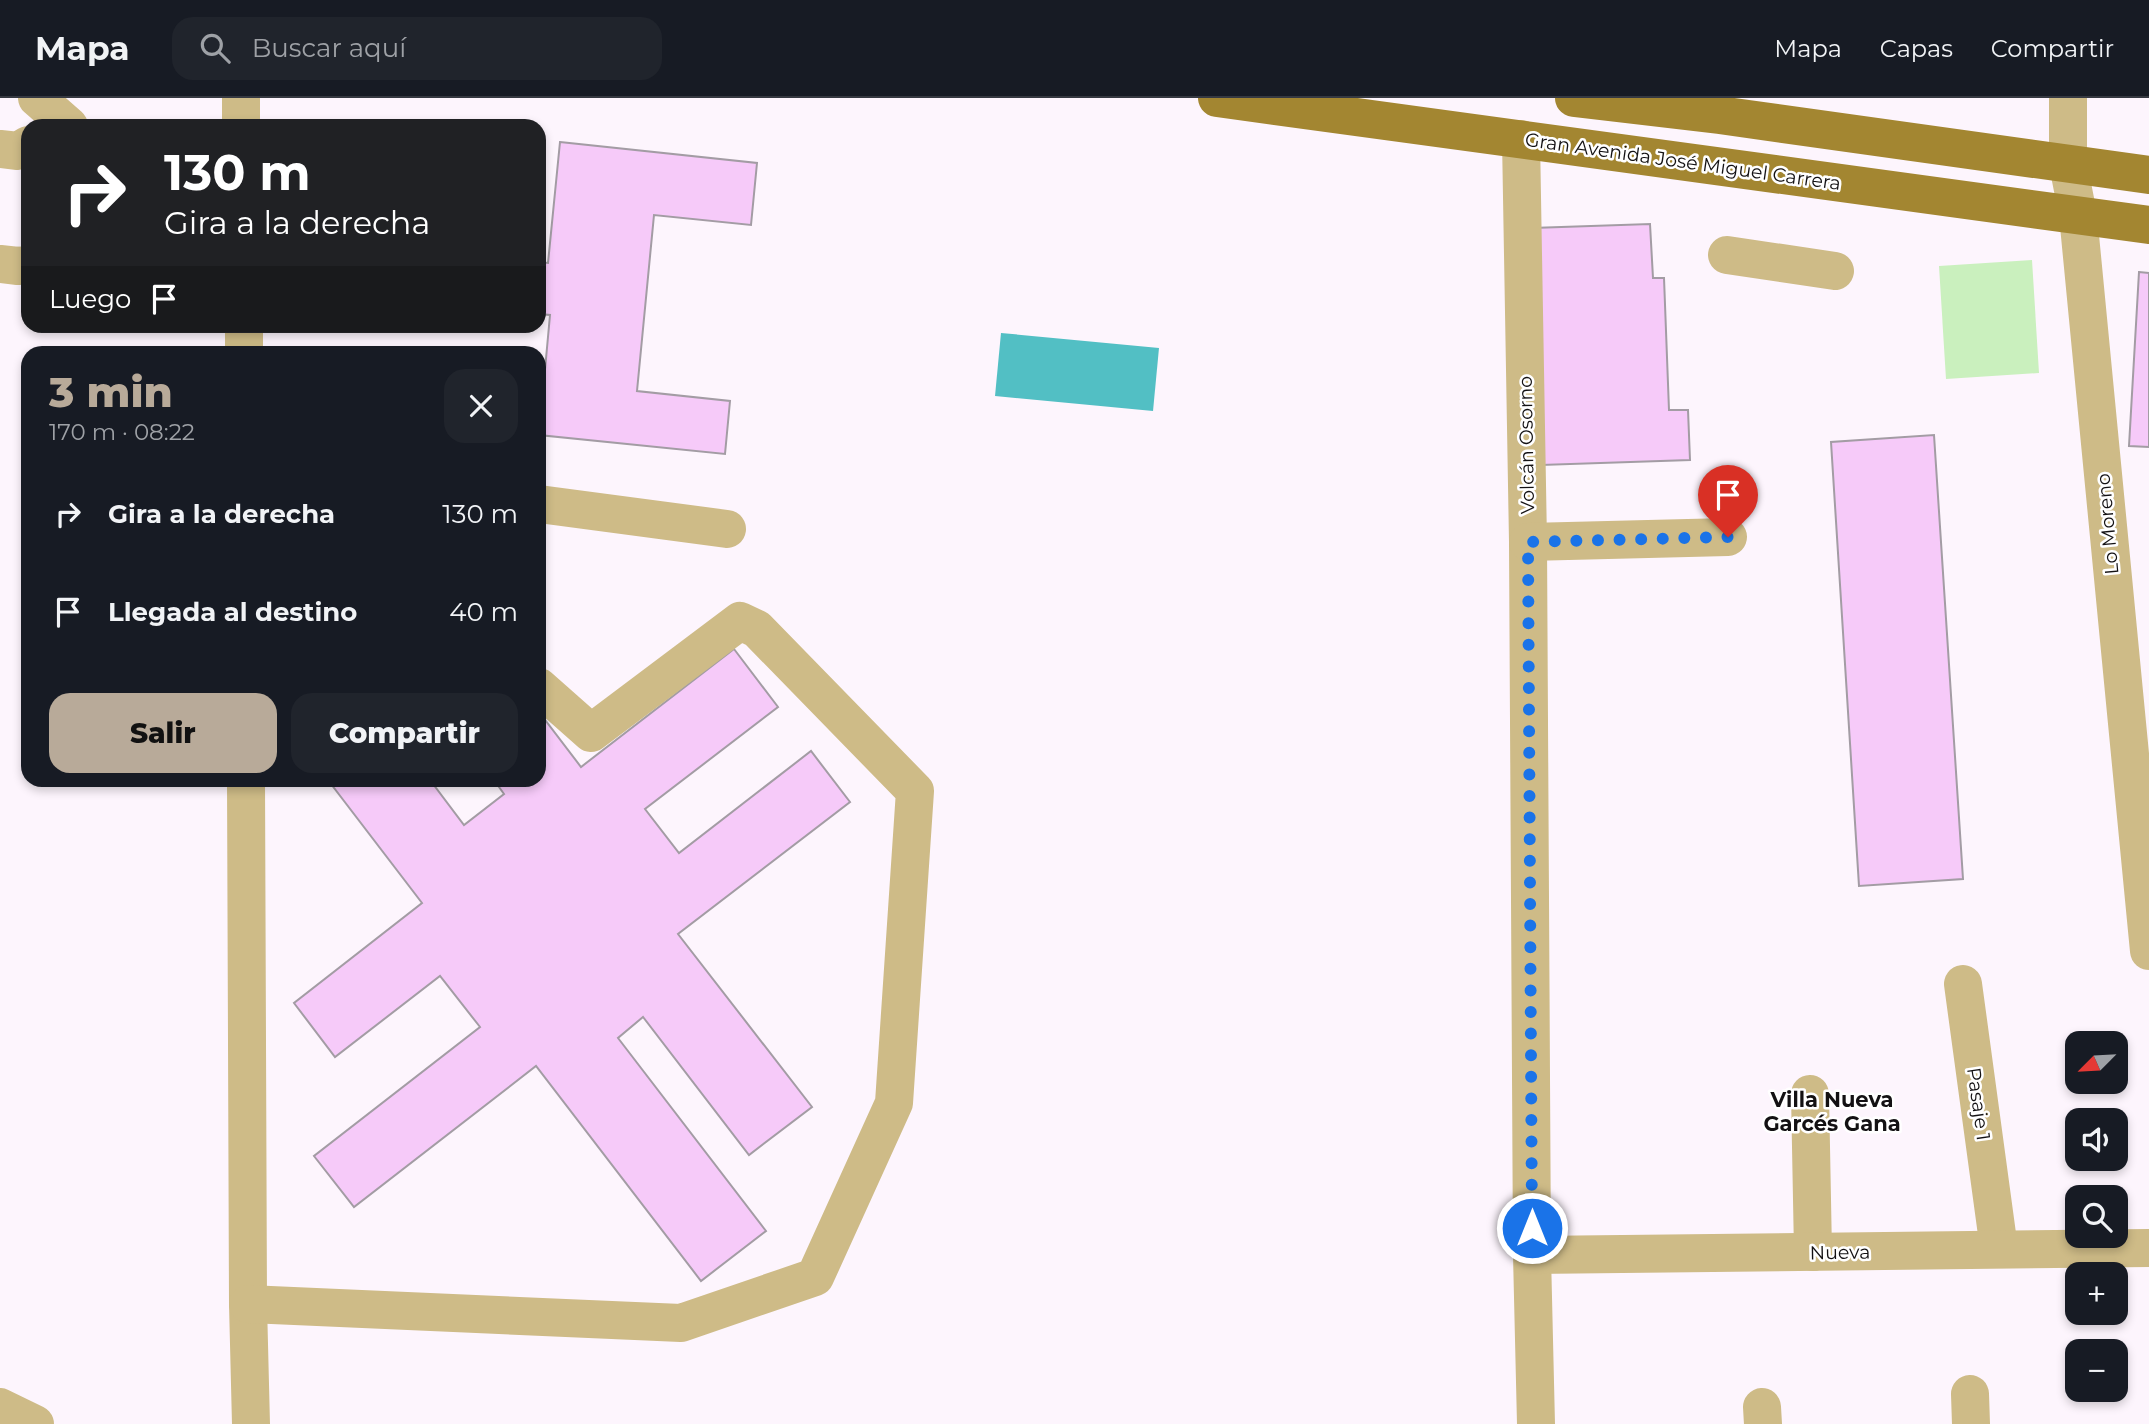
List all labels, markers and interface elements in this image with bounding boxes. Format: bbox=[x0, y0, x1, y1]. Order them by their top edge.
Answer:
search box bbox=[172, 17, 662, 80]
text: Mapa bbox=[35, 28, 130, 68]
icon: search bbox=[196, 29, 234, 67]
text: Buscar aquí bbox=[252, 32, 406, 64]
text: Mapa bbox=[1774, 34, 1842, 63]
text: Capas bbox=[1880, 34, 1953, 63]
text: Compartir bbox=[1991, 34, 2114, 63]
street label: Gran Avenida José Miguel Carrera bbox=[1523, 128, 1842, 195]
text: 130 m bbox=[164, 143, 311, 202]
icon: right bbox=[49, 147, 140, 238]
text: Gira a la derecha bbox=[164, 203, 430, 242]
icon: arrive bbox=[145, 280, 183, 318]
text: Luego bbox=[49, 283, 131, 315]
text: 3 min bbox=[49, 366, 173, 418]
button: close bbox=[444, 369, 518, 443]
street label: Volcán Osorno bbox=[1514, 376, 1539, 514]
text: 170 m · 08:22 bbox=[49, 418, 195, 446]
pin bbox=[1698, 465, 1758, 537]
street label: Lo Moreno bbox=[2092, 472, 2123, 576]
icon: arrive bbox=[1709, 476, 1747, 514]
icon: right bbox=[49, 495, 87, 533]
text: Gira a la derecha bbox=[108, 498, 335, 530]
text: 130 m bbox=[442, 498, 518, 530]
icon: arrive bbox=[49, 593, 87, 631]
text: Llegada al destino bbox=[108, 596, 357, 628]
text: 40 m bbox=[449, 596, 518, 628]
button: Salir bbox=[49, 693, 277, 773]
button: Compartir bbox=[291, 693, 518, 773]
north arrow bbox=[2065, 1031, 2128, 1094]
map controls bbox=[2065, 1031, 2128, 1402]
street label: Pasaje 1 bbox=[1962, 1066, 1995, 1142]
district label: Villa Nueva Garcés Gana bbox=[1763, 1087, 1901, 1136]
button: sound bbox=[2065, 1108, 2128, 1171]
button: search bbox=[2065, 1185, 2128, 1248]
position arrow bbox=[1495, 1191, 1569, 1265]
street label: Nueva bbox=[1809, 1240, 1871, 1265]
button: + bbox=[2065, 1262, 2128, 1325]
button: − bbox=[2065, 1339, 2128, 1402]

